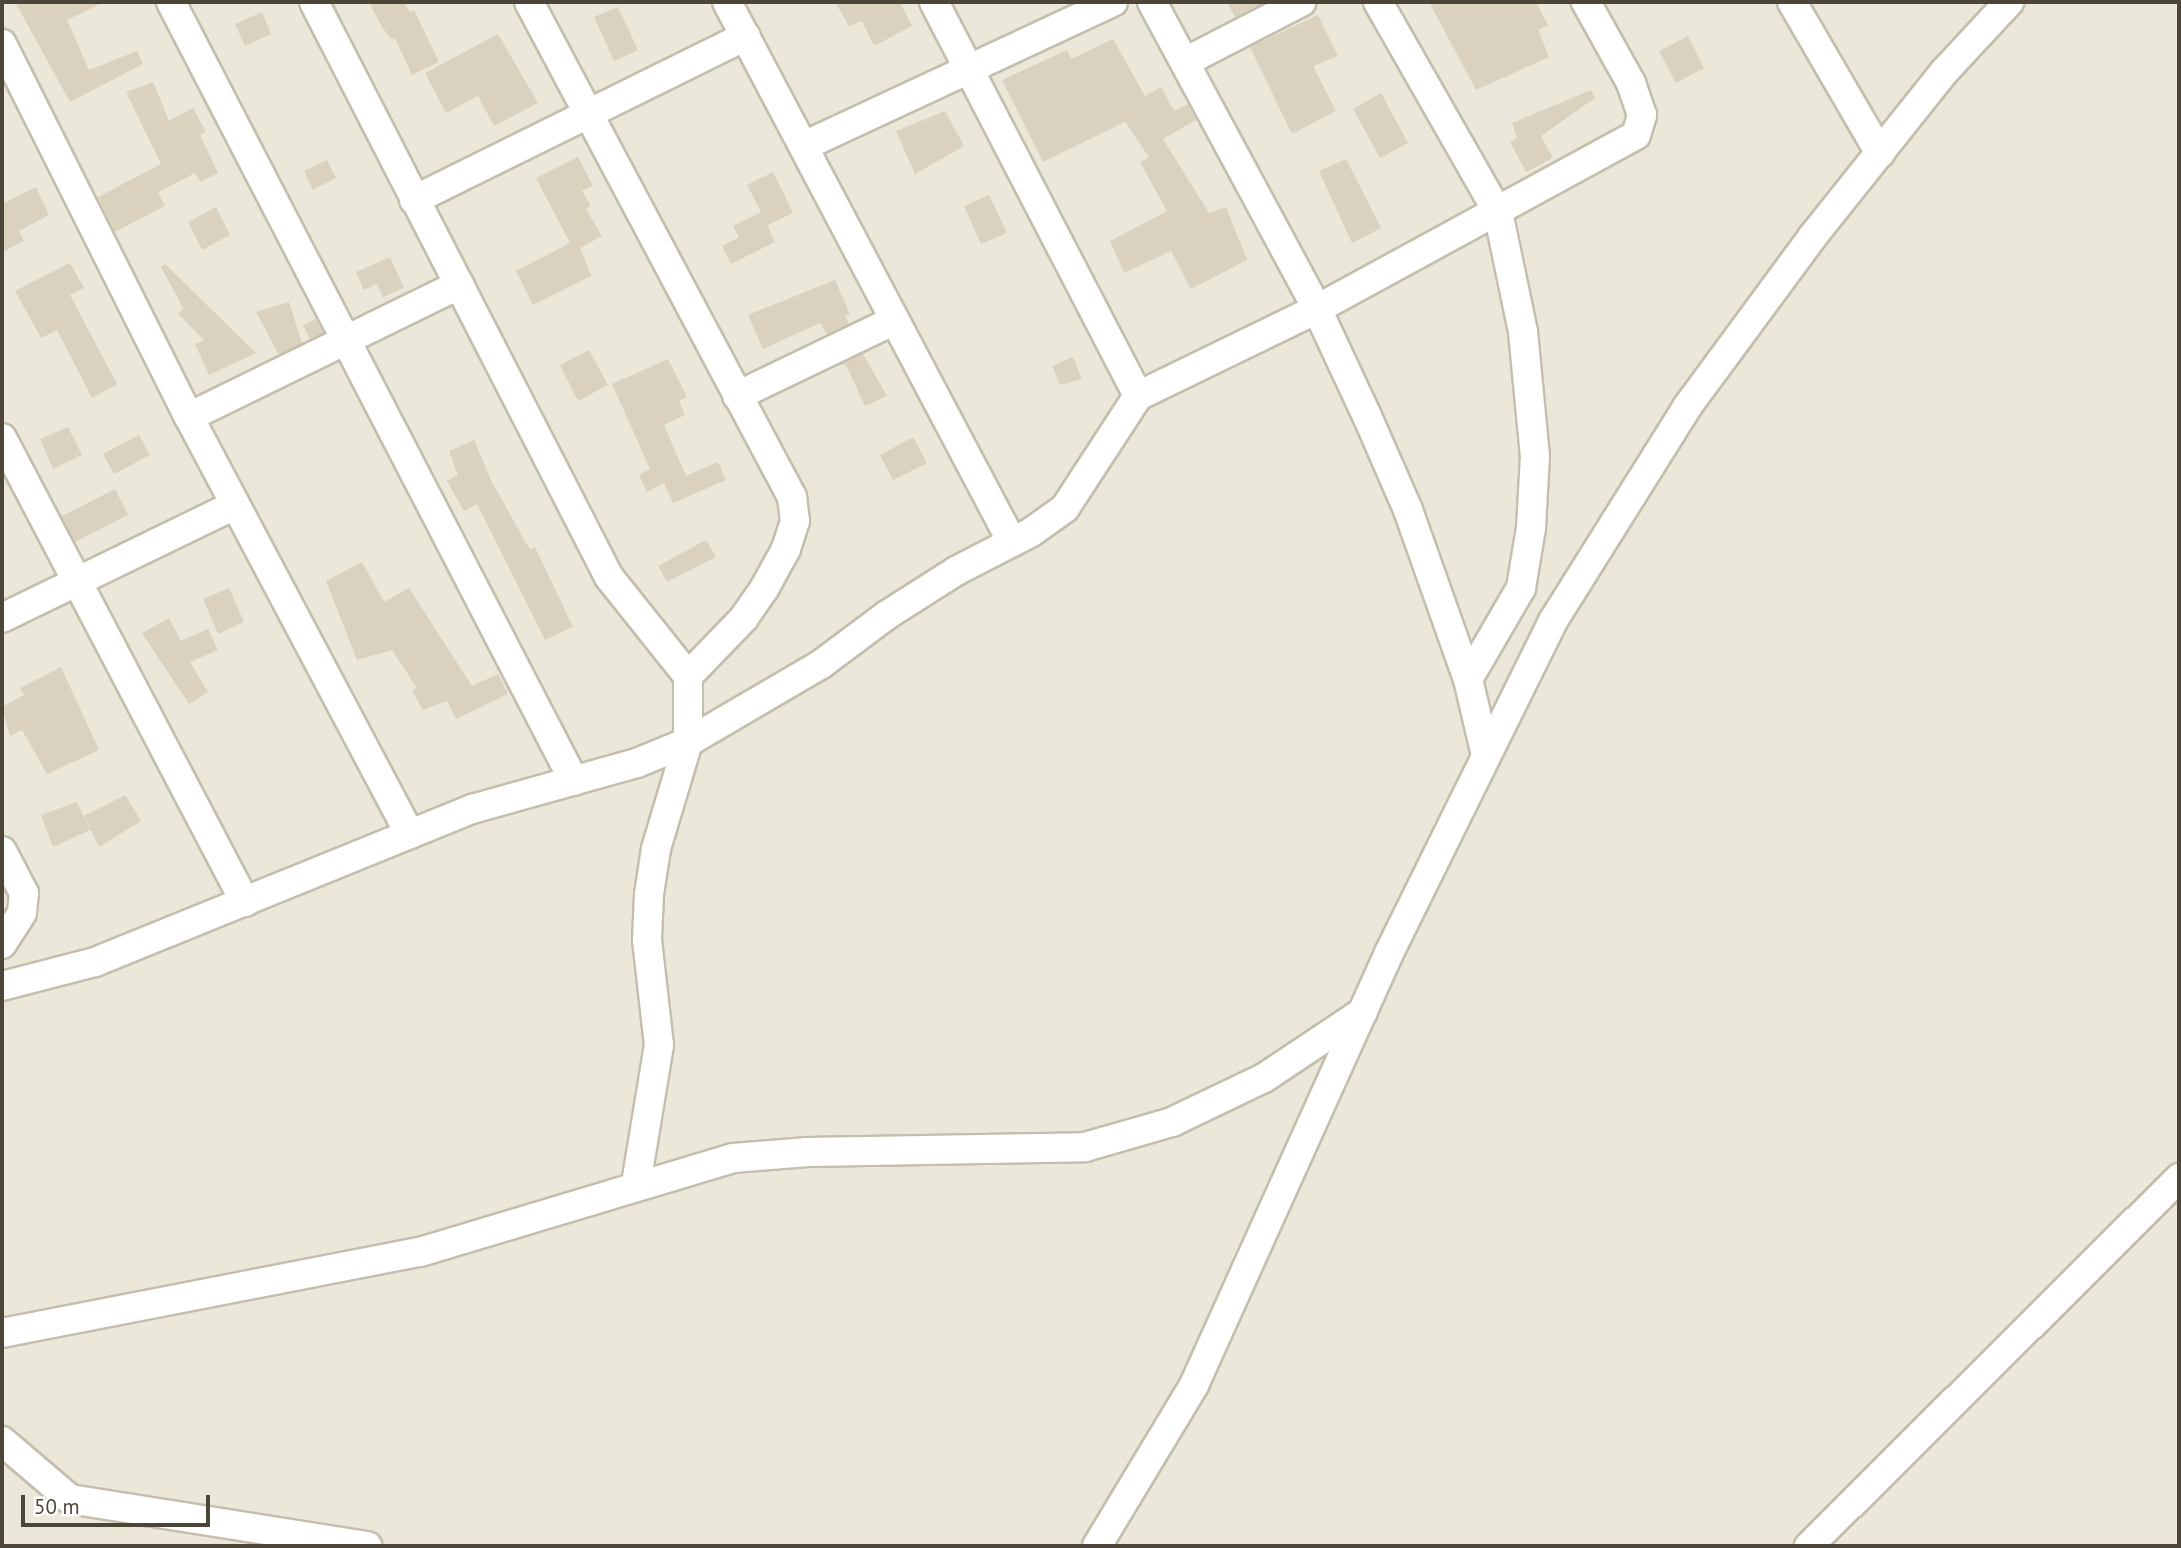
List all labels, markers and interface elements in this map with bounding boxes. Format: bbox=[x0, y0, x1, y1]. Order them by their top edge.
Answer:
scale bar bbox=[24, 1482, 214, 1526]
text: 50 m bbox=[34, 1493, 80, 1520]

